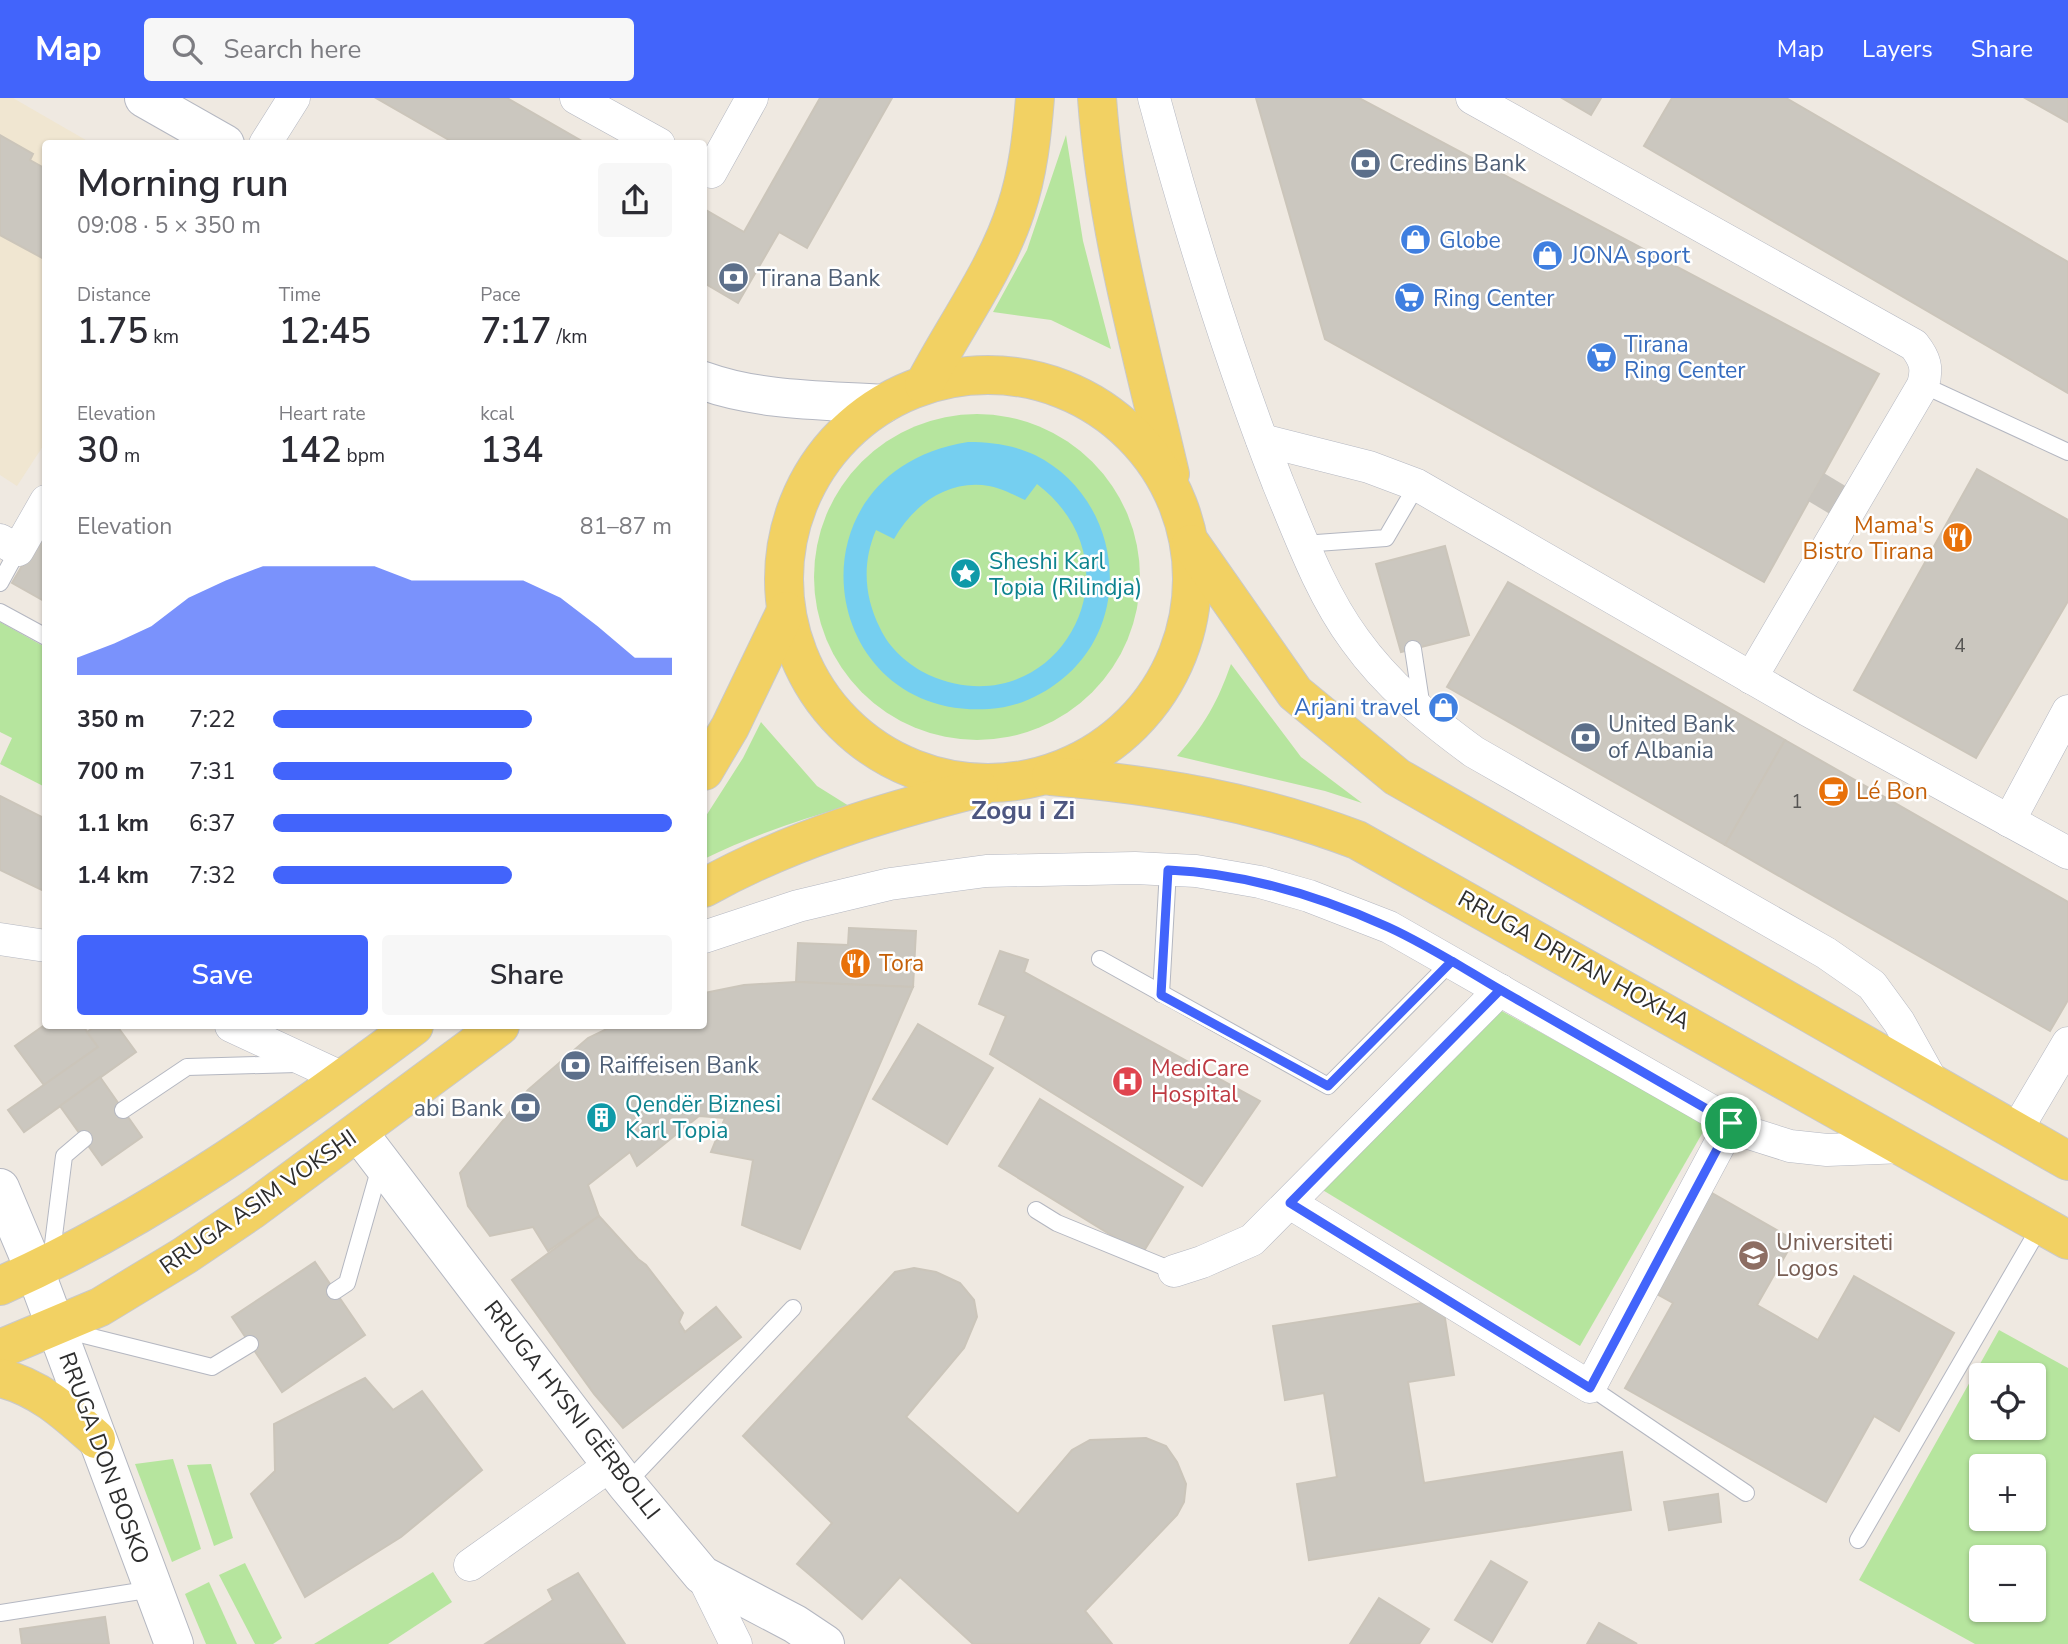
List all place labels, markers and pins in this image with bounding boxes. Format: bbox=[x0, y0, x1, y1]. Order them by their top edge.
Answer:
bank icon: Credins Bank bbox=[1349, 146, 1383, 180]
place label: Credins Bank bbox=[1389, 148, 1526, 179]
shop icon: Globe bbox=[1399, 223, 1433, 257]
place label: Globe bbox=[1439, 225, 1501, 256]
shop icon: JONA sport bbox=[1531, 238, 1565, 272]
place label: JONA sport bbox=[1570, 240, 1691, 271]
bank icon: Tirana Bank bbox=[717, 261, 751, 295]
place label: Tirana Bank bbox=[757, 263, 880, 294]
supermarket icon: Ring Center bbox=[1393, 281, 1427, 315]
place label: Ring Center bbox=[1433, 283, 1555, 314]
place label: Tirana Ring Center bbox=[1624, 329, 1746, 386]
supermarket icon: Tirana Ring Center bbox=[1584, 340, 1618, 374]
place label: Mama's Bistro Tirana bbox=[1803, 510, 1934, 567]
restaurant icon: Mama's Bistro Tirana bbox=[1940, 521, 1974, 555]
place label: Sheshi Karl Topia (Rilindja) bbox=[989, 546, 1142, 603]
place icon: Sheshi Karl Topia (Rilindja) bbox=[949, 557, 983, 591]
shop icon: Arjani travel bbox=[1426, 690, 1460, 724]
place label: Arjani travel bbox=[1294, 692, 1420, 723]
place label: United Bank of Albania bbox=[1608, 709, 1735, 766]
bank icon: United Bank of Albania bbox=[1568, 720, 1602, 754]
cafe icon: Lé Bon bbox=[1816, 774, 1850, 808]
place label: Lé Bon bbox=[1856, 776, 1928, 807]
restaurant icon: Tora bbox=[839, 946, 873, 980]
place label: Tora bbox=[879, 948, 924, 979]
bank icon: Raiffeisen Bank bbox=[559, 1048, 593, 1082]
place label: Raiffeisen Bank bbox=[599, 1050, 759, 1081]
place label: MediCare Hospital bbox=[1151, 1053, 1249, 1110]
hospital icon: MediCare Hospital bbox=[1111, 1064, 1145, 1098]
place label: Qendër Biznesi Karl Topia bbox=[625, 1089, 781, 1146]
bank icon: abi Bank bbox=[509, 1091, 543, 1125]
place label: abi Bank bbox=[414, 1093, 503, 1124]
pin bbox=[1701, 1093, 1761, 1153]
building icon: Qendër Biznesi Karl Topia bbox=[585, 1100, 619, 1134]
place label: Universiteti Logos bbox=[1776, 1227, 1893, 1284]
school or university icon: Universiteti Logos bbox=[1736, 1238, 1770, 1272]

